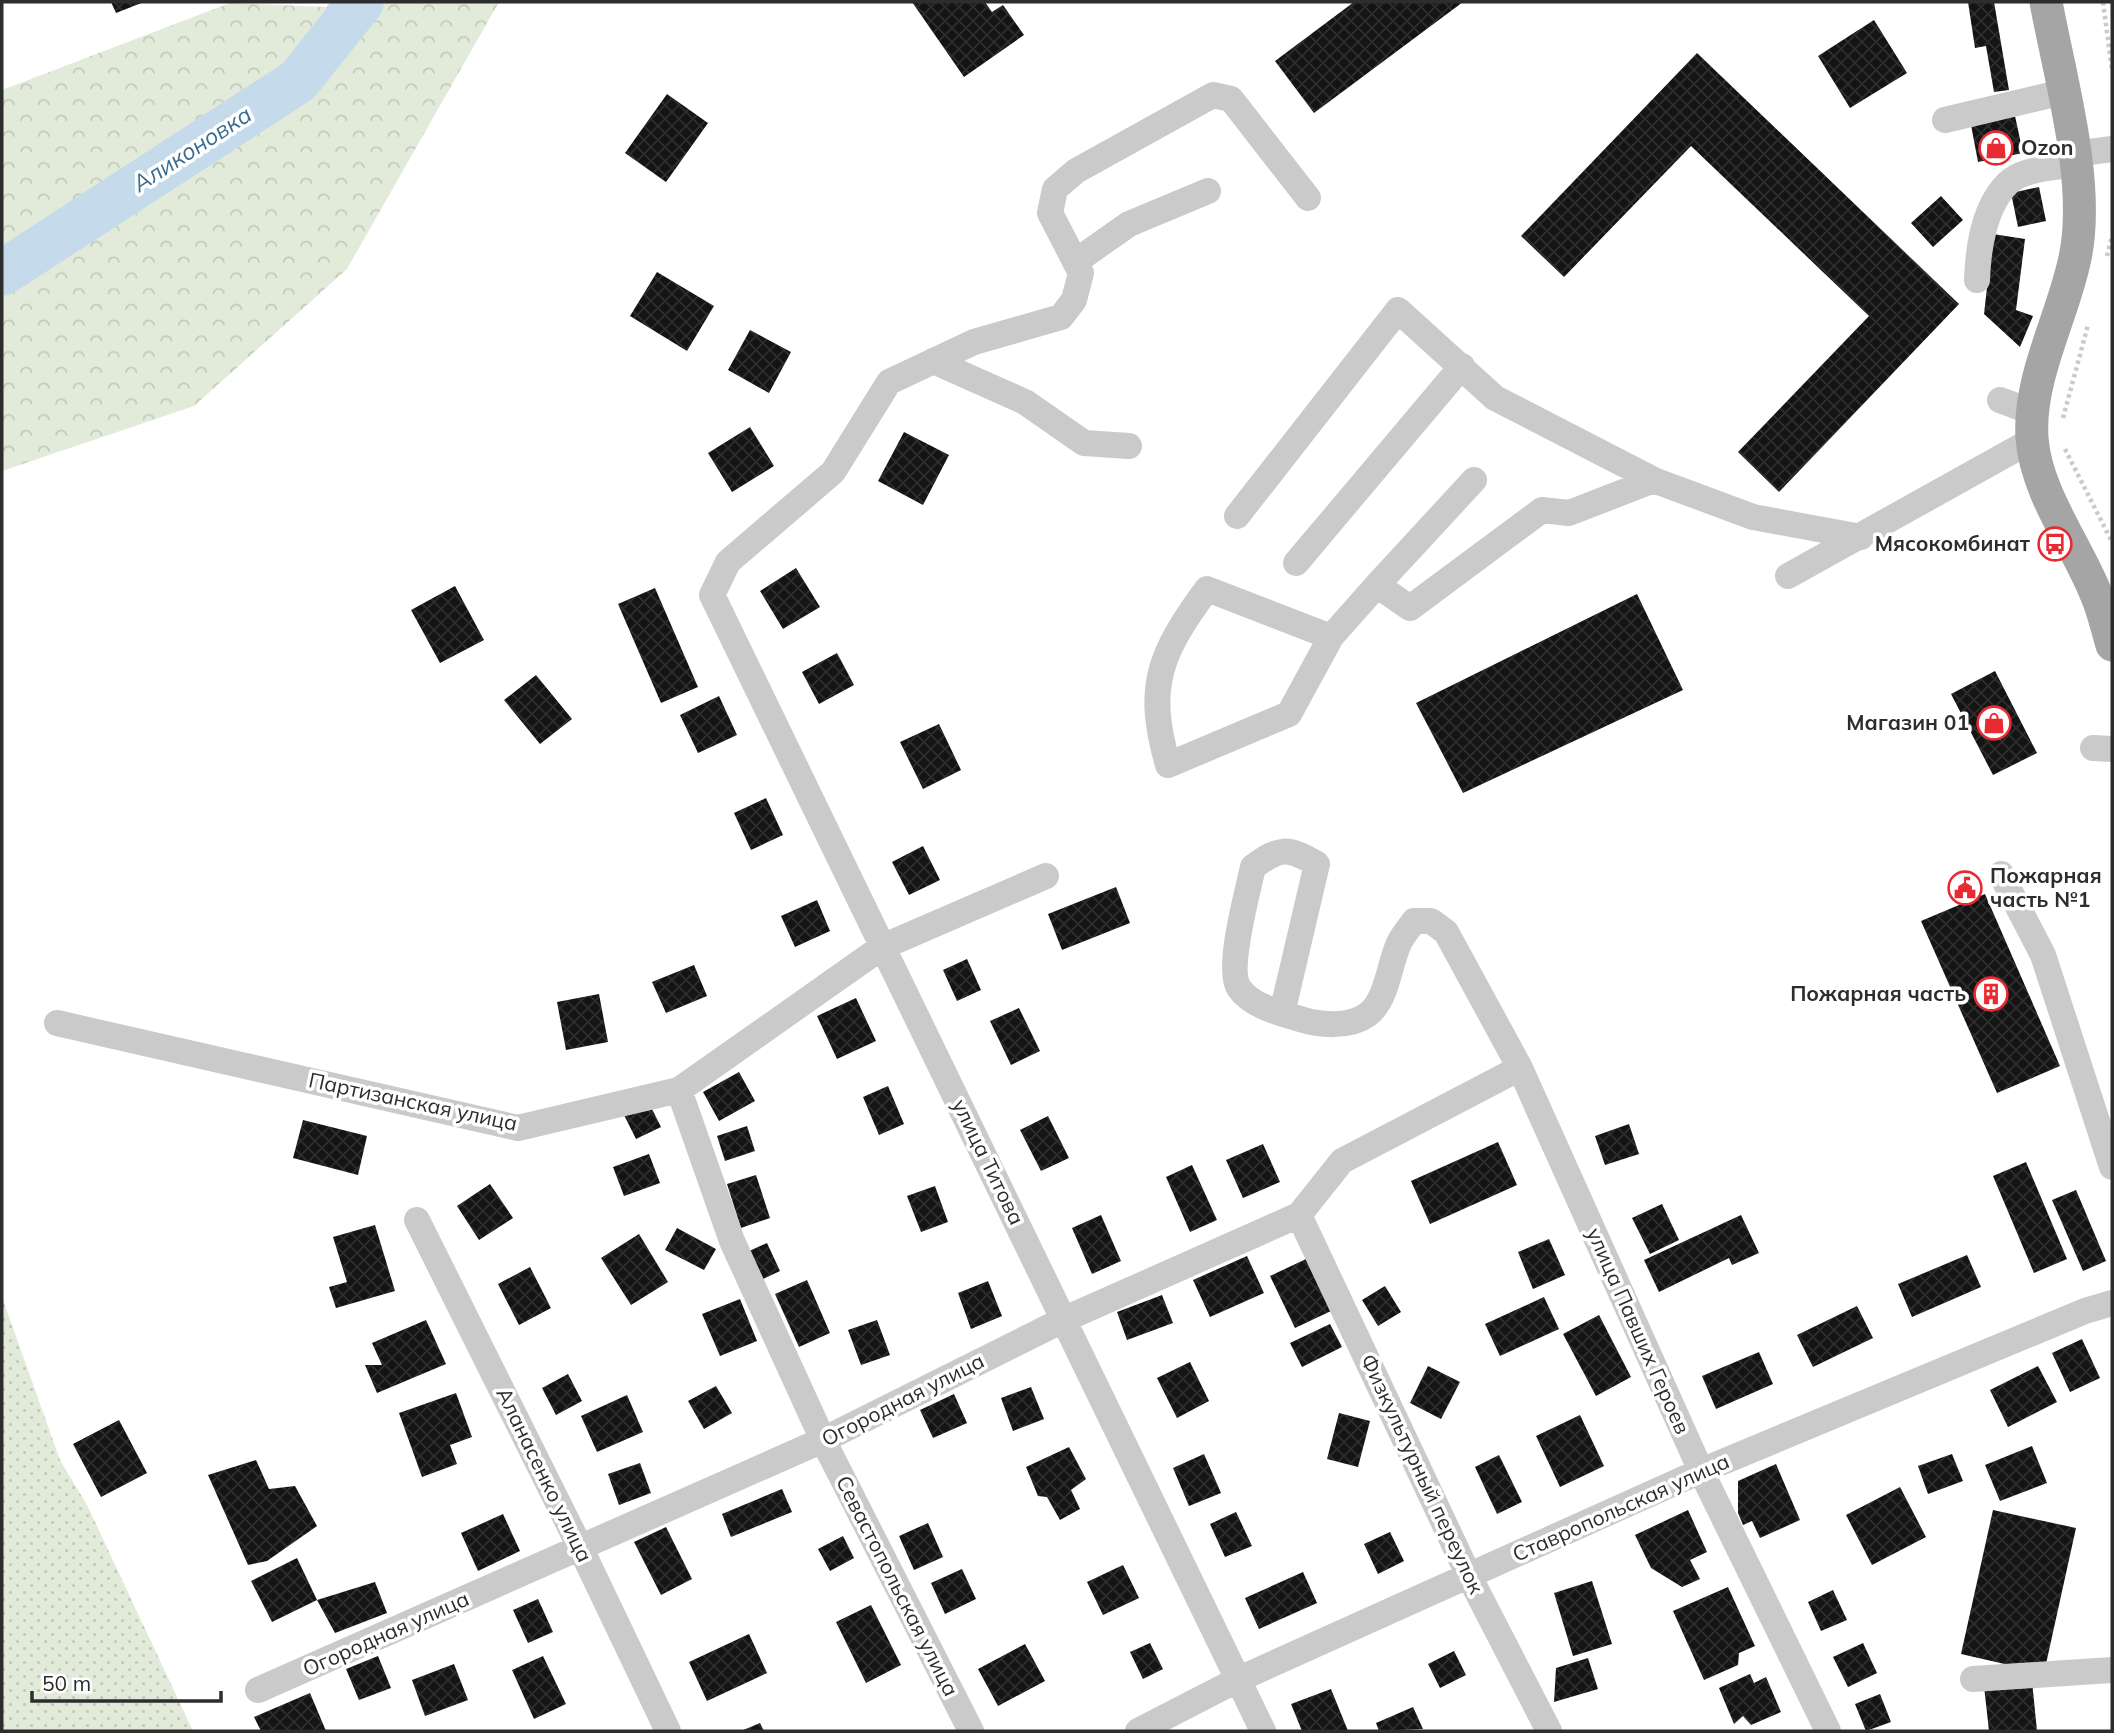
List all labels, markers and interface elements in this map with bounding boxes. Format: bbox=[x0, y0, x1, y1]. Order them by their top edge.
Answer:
water label: Аликоновка bbox=[126, 99, 257, 198]
shop icon: Ozon bbox=[1977, 129, 2015, 167]
place label: Ozon bbox=[2021, 134, 2073, 160]
bus stop icon: Мясокомбинат bbox=[2036, 525, 2074, 563]
place label: Мясокомбинат bbox=[1875, 530, 2031, 556]
shop icon: Магазин 01 bbox=[1975, 704, 2013, 742]
place label: Магазин 01 bbox=[1846, 709, 1969, 735]
place label: Пожарная часть №1 bbox=[1990, 862, 2102, 912]
public building icon: Пожарная часть №1 bbox=[1946, 869, 1984, 907]
building icon: Пожарная часть bbox=[1972, 975, 2010, 1013]
place label: Пожарная часть bbox=[1790, 980, 1966, 1006]
street label: Партизанская улица bbox=[306, 1066, 520, 1136]
street label: улица Титова bbox=[947, 1095, 1031, 1229]
street label: улица Павших Героев bbox=[1582, 1223, 1696, 1438]
street label: Огородная улица bbox=[817, 1347, 988, 1451]
street label: Физкультурный переулок bbox=[1356, 1350, 1490, 1598]
street label: Аланасенко улица bbox=[491, 1383, 598, 1566]
street label: Ставропольская улица bbox=[1508, 1447, 1733, 1567]
street label: Севастопольская улица bbox=[831, 1471, 965, 1700]
street label: Огородная улица bbox=[298, 1585, 473, 1681]
scale bar bbox=[32, 1660, 220, 1704]
text: 50 m bbox=[42, 1670, 91, 1696]

